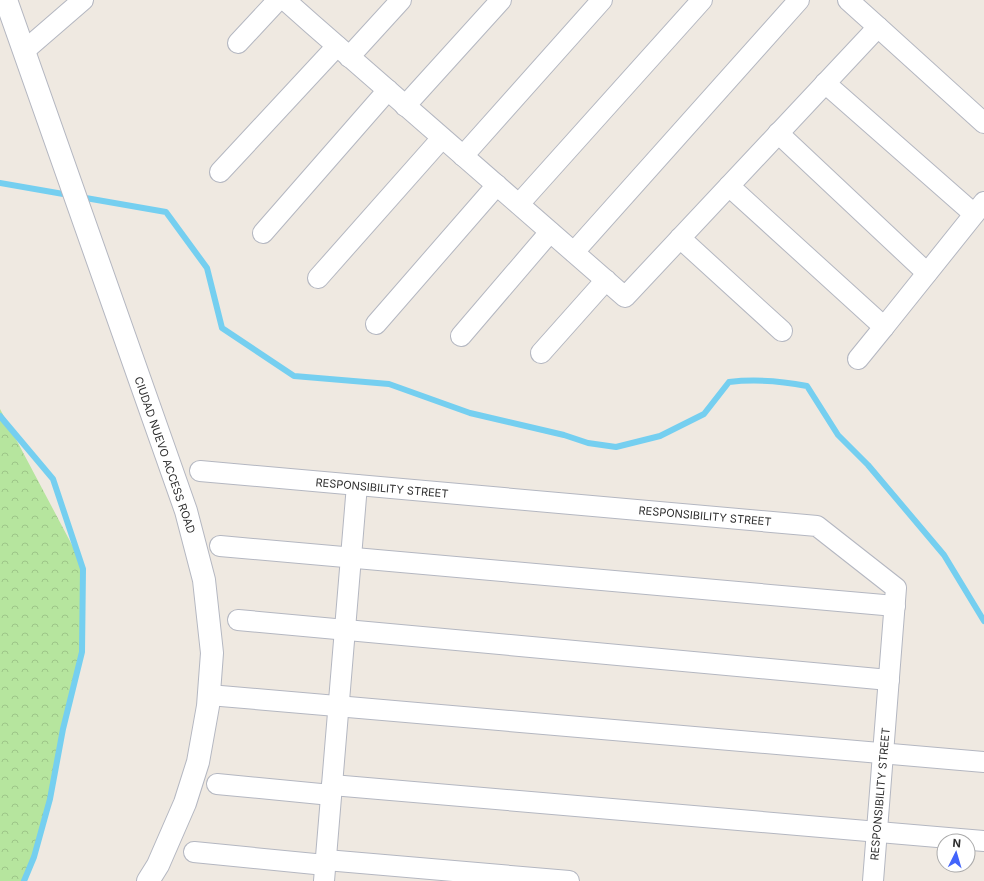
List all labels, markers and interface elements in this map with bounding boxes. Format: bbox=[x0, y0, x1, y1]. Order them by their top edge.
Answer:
street label: CIUDAD NUEVO ACCESS ROAD bbox=[132, 375, 198, 535]
street label: RESPONSIBILITY STREET bbox=[315, 475, 449, 501]
street label: RESPONSIBILITY STREET bbox=[638, 503, 772, 529]
street label: RESPONSIBILITY STREET bbox=[867, 727, 893, 861]
north arrow bbox=[936, 833, 976, 873]
text: N bbox=[952, 836, 962, 850]

